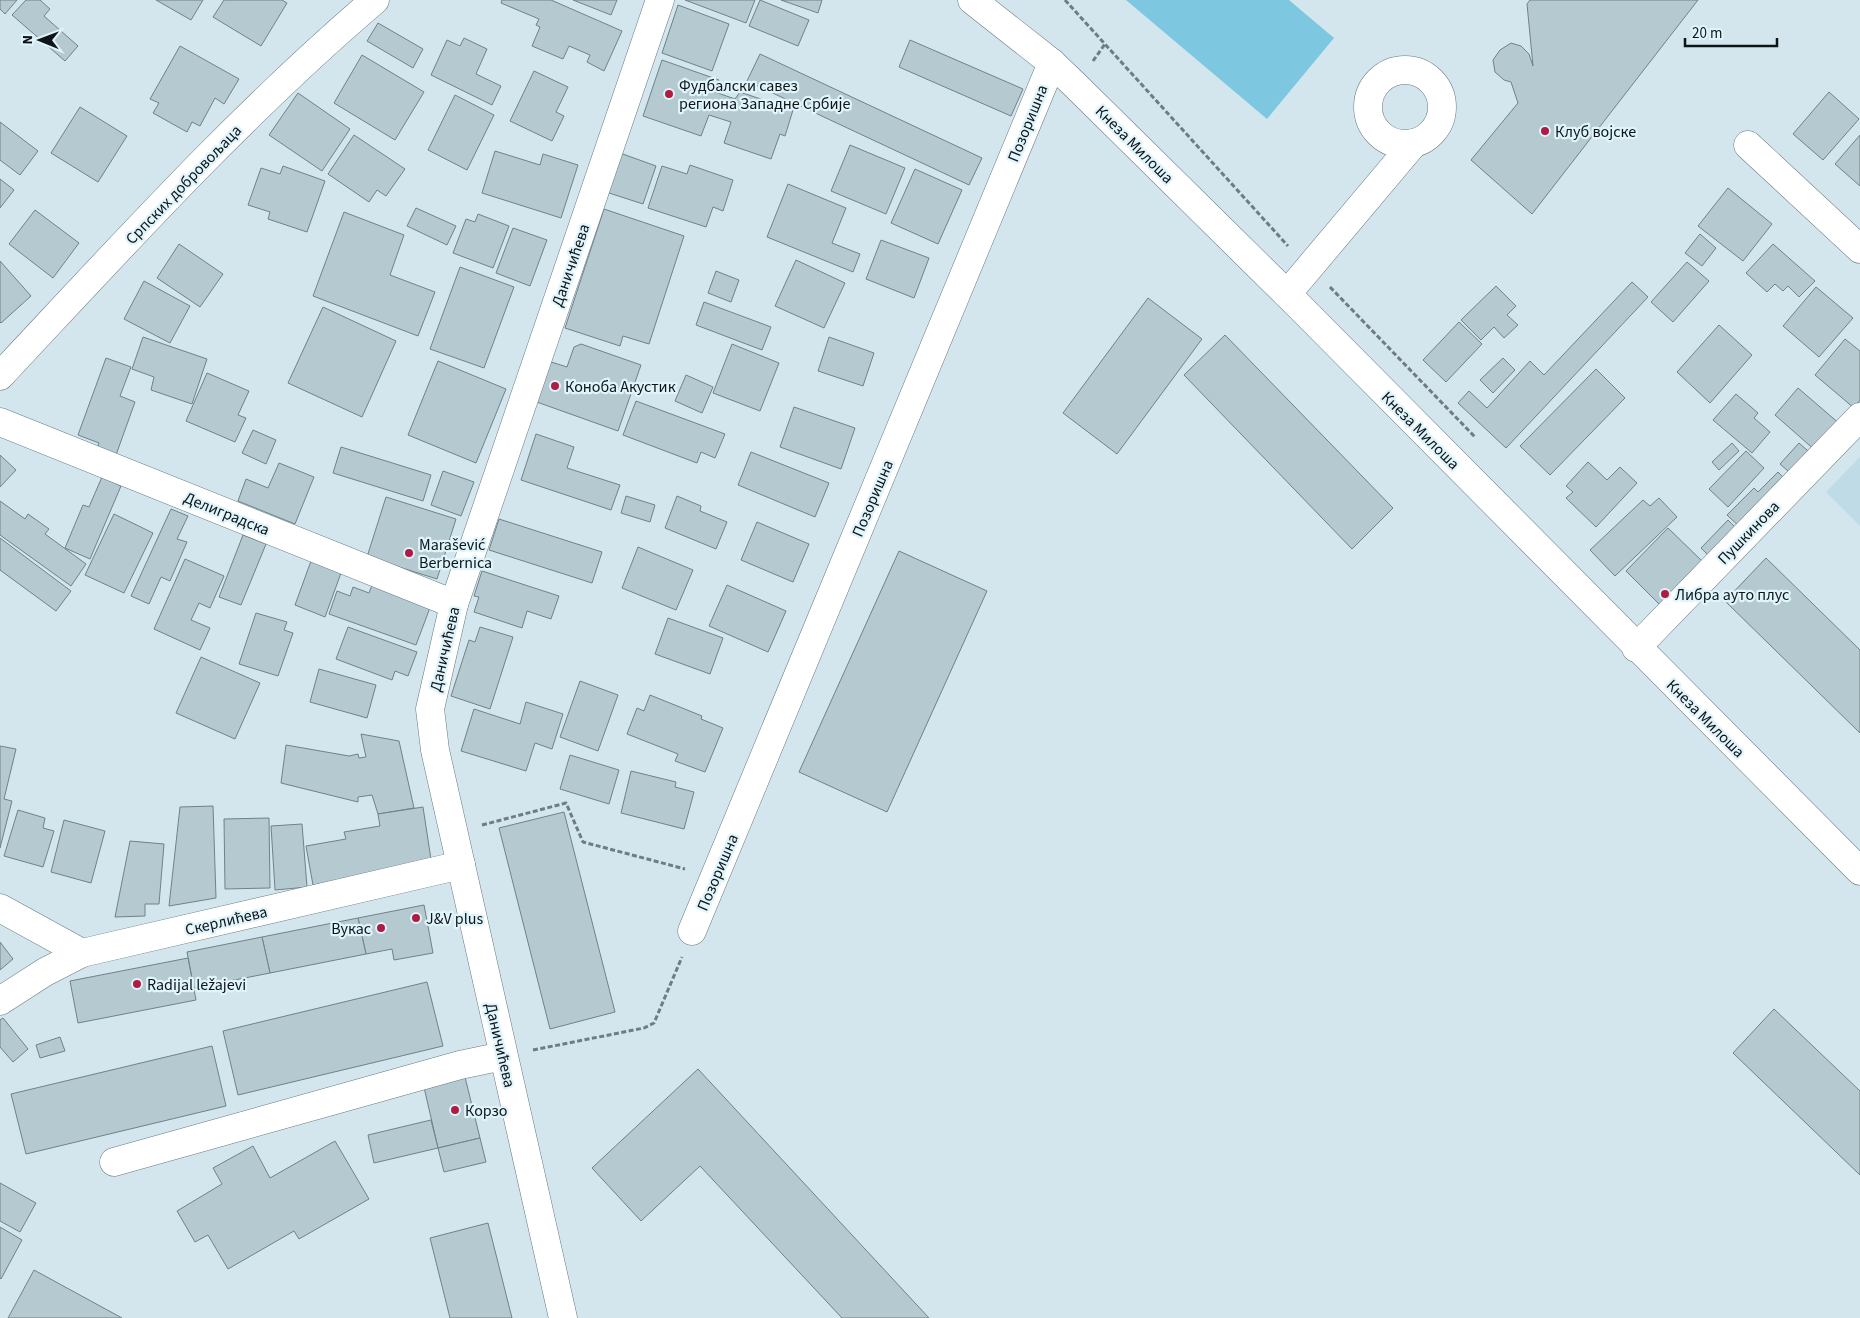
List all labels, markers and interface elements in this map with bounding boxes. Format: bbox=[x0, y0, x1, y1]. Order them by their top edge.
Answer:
north arrow bbox=[15, 15, 65, 65]
scale bar bbox=[1685, 15, 1778, 47]
text: 20 m bbox=[1692, 23, 1722, 44]
text: N bbox=[18, 35, 38, 45]
place label: Фудбалски савез региона Западне Србије bbox=[679, 75, 851, 115]
street label: Позоришна bbox=[1002, 81, 1053, 165]
marker: Фудбалски савез региона Западне Србије bbox=[663, 88, 675, 100]
street label: Кнеза Милоша bbox=[1090, 101, 1178, 189]
street label: Српских добровољаца bbox=[121, 120, 247, 249]
place label: Клуб војске bbox=[1555, 121, 1636, 143]
marker: Клуб војске bbox=[1539, 125, 1551, 137]
street label: Даничићева bbox=[546, 221, 595, 310]
place label: Коноба Акустик bbox=[565, 376, 676, 398]
marker: Коноба Акустик bbox=[549, 380, 561, 392]
street label: Кнеза Милоша bbox=[1376, 387, 1464, 475]
street label: Позоришна bbox=[847, 457, 899, 540]
street label: Делиградска bbox=[180, 487, 273, 541]
street label: Пушкинова bbox=[1713, 496, 1785, 569]
place label: Marašević Berbernica bbox=[419, 534, 492, 574]
marker: Marašević Berbernica bbox=[403, 547, 415, 559]
place label: Либра ауто плус bbox=[1675, 584, 1789, 606]
marker: Либра ауто плус bbox=[1659, 588, 1671, 600]
street label: Даничићева bbox=[425, 605, 465, 694]
street label: Кнеза Милоша bbox=[1661, 675, 1749, 763]
street label: Позоришна bbox=[692, 831, 744, 914]
street label: Скерлићева bbox=[183, 901, 270, 941]
place label: J&V plus bbox=[426, 908, 484, 930]
marker: J&V plus bbox=[410, 912, 422, 924]
place label: Вукас bbox=[331, 918, 371, 940]
marker: Вукас bbox=[375, 922, 387, 934]
place label: Radijal ležajevi bbox=[147, 974, 246, 996]
marker: Radijal ležajevi bbox=[131, 978, 143, 990]
street label: Даничићева bbox=[480, 1001, 520, 1090]
place label: Корзо bbox=[465, 1100, 507, 1122]
marker: Корзо bbox=[449, 1104, 461, 1116]

